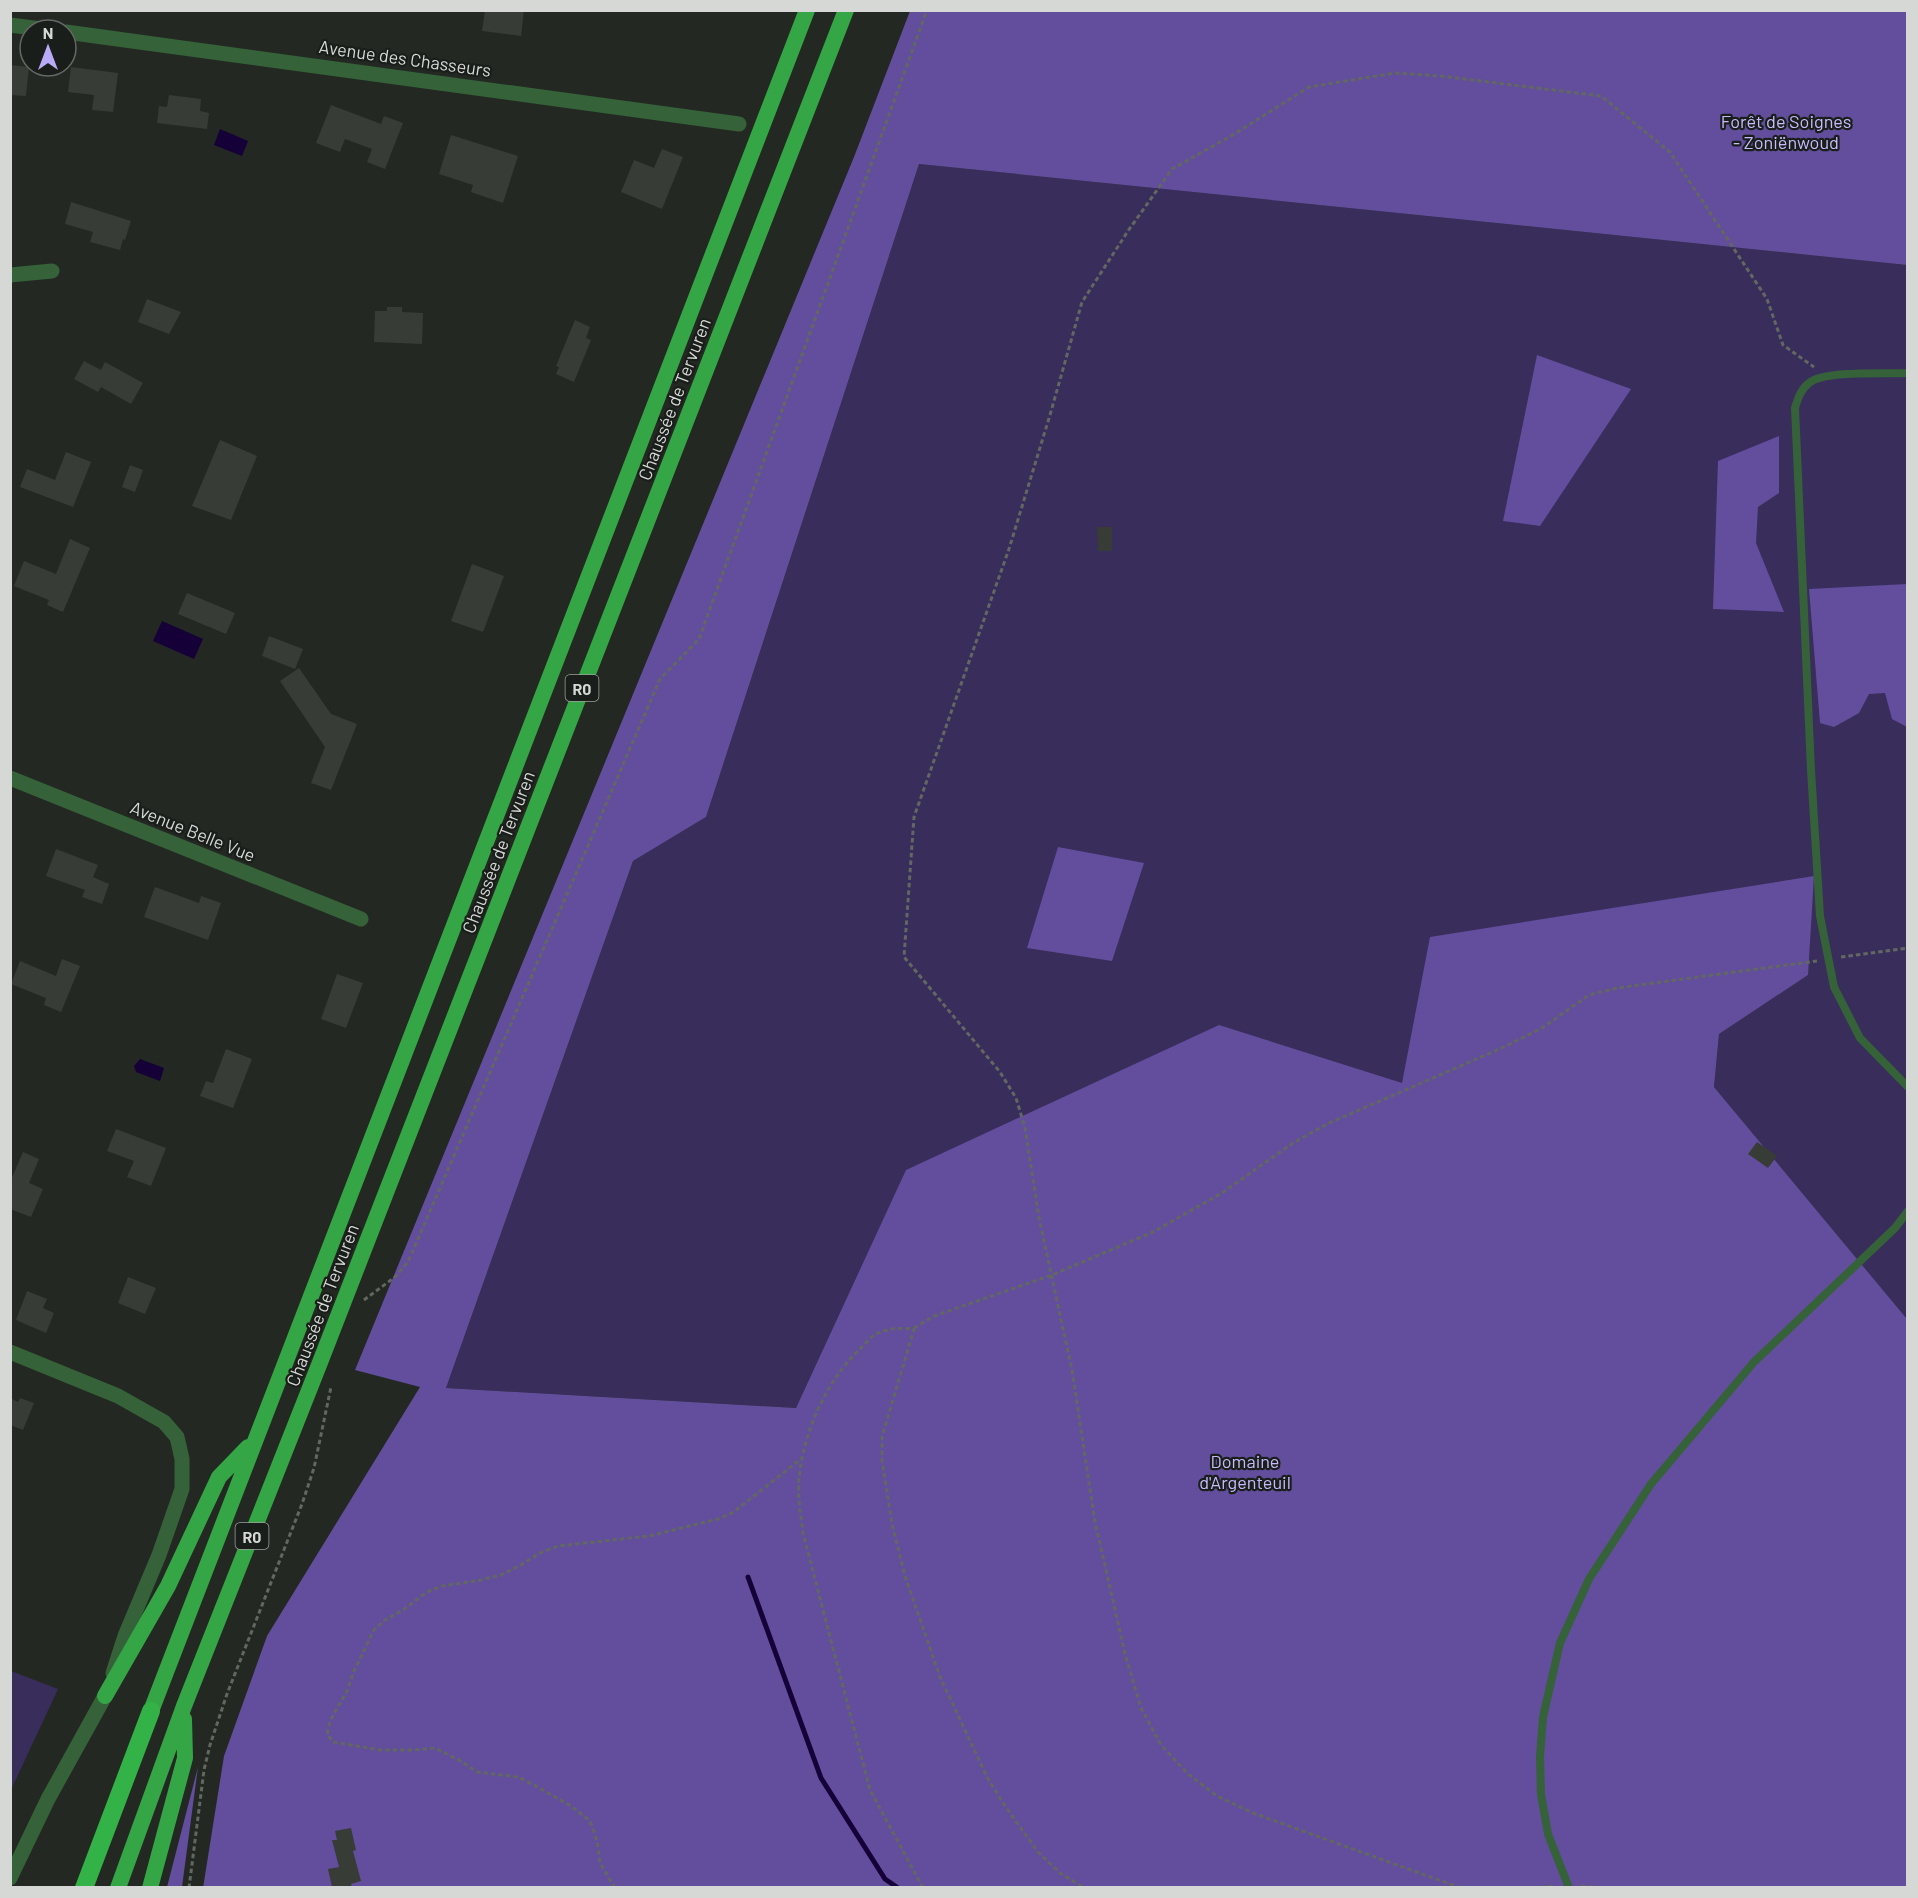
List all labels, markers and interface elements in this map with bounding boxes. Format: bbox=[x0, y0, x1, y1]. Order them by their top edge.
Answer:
north arrow bbox=[18, 18, 78, 78]
text: N bbox=[43, 23, 53, 42]
street label: Avenue des Chasseurs bbox=[318, 35, 492, 81]
park label: Forêt de Soignes - Zoniënwoud bbox=[1721, 110, 1851, 153]
street label: Chaussée de Tervuren bbox=[633, 315, 715, 483]
road number: R0 bbox=[566, 675, 598, 701]
street label: Chaussée de Tervuren bbox=[457, 768, 539, 936]
street label: Avenue Belle Vue bbox=[127, 796, 259, 866]
street label: Chaussée de Tervuren bbox=[281, 1221, 363, 1389]
park label: Domaine d'Argenteuil bbox=[1199, 1450, 1291, 1493]
road number: R0 bbox=[236, 1523, 268, 1549]

